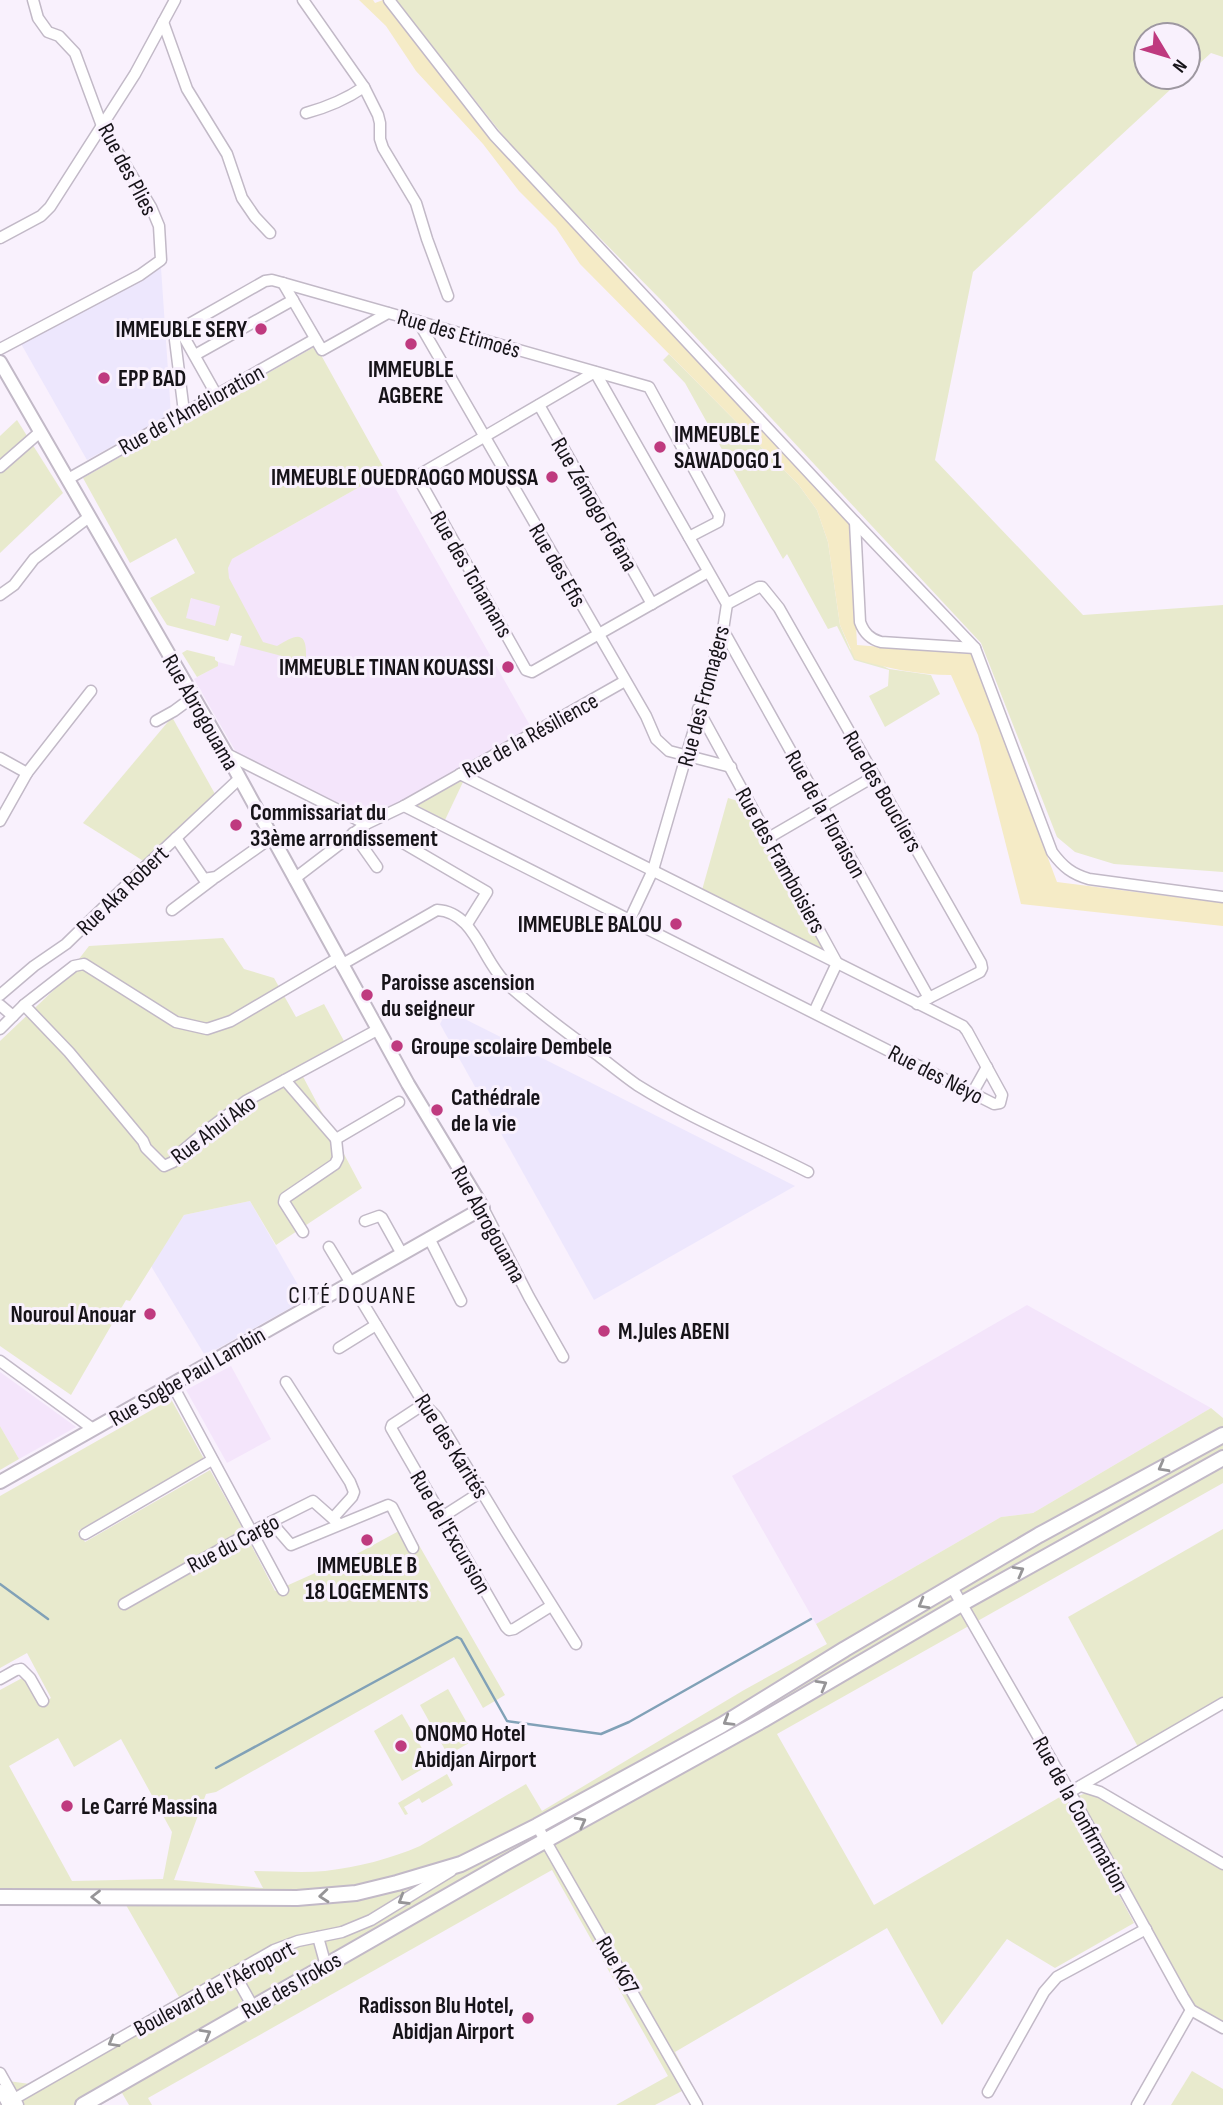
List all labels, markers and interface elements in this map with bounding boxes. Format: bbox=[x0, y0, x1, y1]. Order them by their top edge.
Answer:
north arrow bbox=[1132, 21, 1202, 91]
text: N bbox=[1167, 54, 1191, 77]
street label: Rue des Plies bbox=[91, 119, 163, 220]
street label: Rue des Etimoés bbox=[394, 303, 523, 365]
place label: IMMEUBLE SERY bbox=[116, 316, 247, 344]
marker: IMMEUBLE SERY bbox=[253, 321, 269, 337]
marker: IMMEUBLE AGBERE bbox=[403, 336, 419, 352]
place label: IMMEUBLE AGBERE bbox=[368, 356, 454, 410]
street label: Rue de l'Amélioration bbox=[114, 358, 269, 461]
place label: EPP BAD bbox=[118, 365, 186, 393]
marker: EPP BAD bbox=[96, 370, 112, 386]
place label: IMMEUBLE SAWADOGO 1 bbox=[674, 421, 782, 475]
street label: Rue Zémogo Fofana bbox=[545, 433, 644, 576]
marker: IMMEUBLE SAWADOGO 1 bbox=[652, 439, 668, 455]
place label: IMMEUBLE OUEDRAOGO MOUSSA bbox=[271, 464, 539, 492]
marker: IMMEUBLE OUEDRAOGO MOUSSA bbox=[544, 469, 560, 485]
street label: Rue des Tchamans bbox=[424, 506, 519, 643]
street label: Rue des Efis bbox=[522, 519, 592, 612]
street label: Rue des Fromagers bbox=[672, 623, 736, 770]
street label: Rue Abrogouama bbox=[156, 650, 245, 775]
place label: IMMEUBLE TINAN KOUASSI bbox=[279, 654, 494, 682]
marker: IMMEUBLE TINAN KOUASSI bbox=[500, 659, 516, 675]
street label: Rue de la Résilience bbox=[458, 687, 603, 785]
street label: Rue des Boucliers bbox=[836, 726, 928, 857]
street label: Rue de la Floraison bbox=[778, 746, 872, 883]
street label: Rue des Framboisiers bbox=[729, 783, 832, 938]
place label: Commissariat du 33ème arrondissement bbox=[250, 799, 438, 853]
marker: Commissariat du 33ème arrondissement bbox=[228, 817, 244, 833]
street label: Rue Aka Robert bbox=[71, 840, 175, 941]
place label: IMMEUBLE BALOU bbox=[518, 911, 662, 939]
marker: IMMEUBLE BALOU bbox=[668, 916, 684, 932]
place label: Paroisse ascension du seigneur bbox=[381, 969, 535, 1023]
marker: Paroisse ascension du seigneur bbox=[359, 987, 375, 1003]
place label: Groupe scolaire Dembele bbox=[411, 1033, 612, 1061]
marker: Groupe scolaire Dembele bbox=[389, 1038, 405, 1054]
street label: Rue des Néyo bbox=[883, 1039, 988, 1111]
place label: Cathédrale de la vie bbox=[451, 1084, 540, 1138]
street label: Rue Ahui Ako bbox=[166, 1089, 261, 1171]
marker: Cathédrale de la vie bbox=[429, 1102, 445, 1118]
street label: Rue Abrogouama bbox=[445, 1161, 532, 1288]
district label: CITÉ DOUANE bbox=[288, 1281, 418, 1310]
place label: Nouroul Anouar bbox=[10, 1301, 136, 1329]
marker: Nouroul Anouar bbox=[142, 1306, 158, 1322]
place label: M.Jules ABENI bbox=[618, 1318, 730, 1346]
street label: Rue Sogbe Paul Lambin bbox=[104, 1321, 271, 1433]
marker: M.Jules ABENI bbox=[596, 1323, 612, 1339]
street label: Rue des Karités bbox=[408, 1389, 494, 1504]
one-way arrow bbox=[1158, 1459, 1170, 1472]
street label: Rue de l'Excursion bbox=[403, 1466, 497, 1599]
street label: Rue du Cargo bbox=[183, 1508, 284, 1580]
marker: IMMEUBLE B 18 LOGEMENTS bbox=[359, 1532, 375, 1548]
place label: IMMEUBLE B 18 LOGEMENTS bbox=[305, 1552, 429, 1606]
one-way arrow bbox=[1011, 1566, 1024, 1579]
one-way arrow bbox=[917, 1596, 930, 1609]
one-way arrow bbox=[814, 1681, 827, 1694]
one-way arrow bbox=[722, 1713, 735, 1726]
place label: ONOMO Hotel Abidjan Airport bbox=[414, 1720, 537, 1774]
street label: Rue de la Confirmation bbox=[1026, 1732, 1134, 1897]
marker: ONOMO Hotel Abidjan Airport bbox=[393, 1738, 409, 1754]
place label: Le Carré Massina bbox=[81, 1793, 217, 1821]
marker: Le Carré Massina bbox=[59, 1798, 75, 1814]
one-way arrow bbox=[574, 1817, 587, 1830]
one-way arrow bbox=[318, 1888, 329, 1903]
one-way arrow bbox=[91, 1889, 101, 1905]
one-way arrow bbox=[398, 1892, 411, 1905]
street label: Rue K67 bbox=[589, 1931, 645, 2000]
street label: Boulevard de l'Aéroport bbox=[129, 1935, 300, 2043]
street label: Rue des Irokos bbox=[237, 1946, 346, 2026]
place label: Radisson Blu Hotel, Abidjan Airport bbox=[359, 1992, 514, 2046]
marker: Radisson Blu Hotel, Abidjan Airport bbox=[520, 2010, 536, 2026]
one-way arrow bbox=[199, 2029, 211, 2042]
one-way arrow bbox=[107, 2034, 120, 2047]

